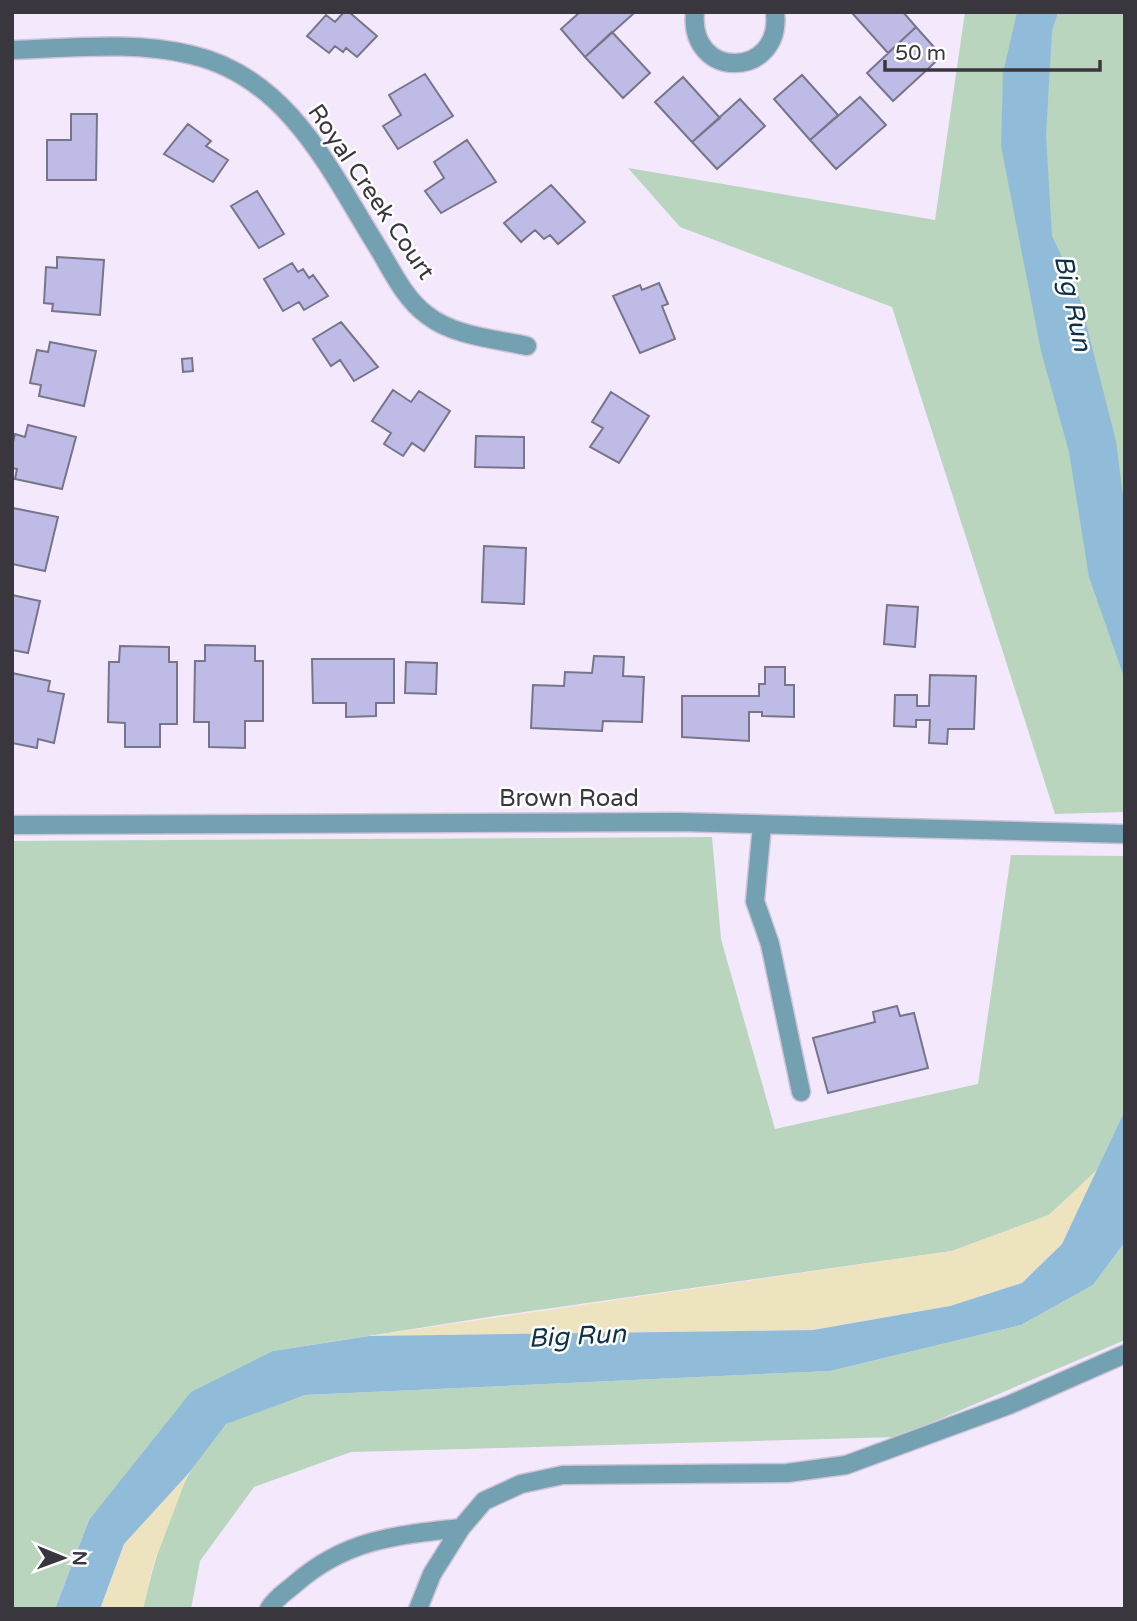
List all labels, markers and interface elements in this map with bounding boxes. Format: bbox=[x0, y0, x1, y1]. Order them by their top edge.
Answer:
scale bar bbox=[885, 28, 1100, 72]
text: 50 m bbox=[895, 41, 946, 66]
street label: Royal Creek Court bbox=[301, 99, 441, 285]
water label: Big Run bbox=[1048, 252, 1099, 355]
street label: Brown Road bbox=[499, 784, 639, 813]
water label: Big Run bbox=[527, 1318, 628, 1354]
north arrow bbox=[28, 1523, 98, 1593]
text: N bbox=[68, 1550, 90, 1566]

